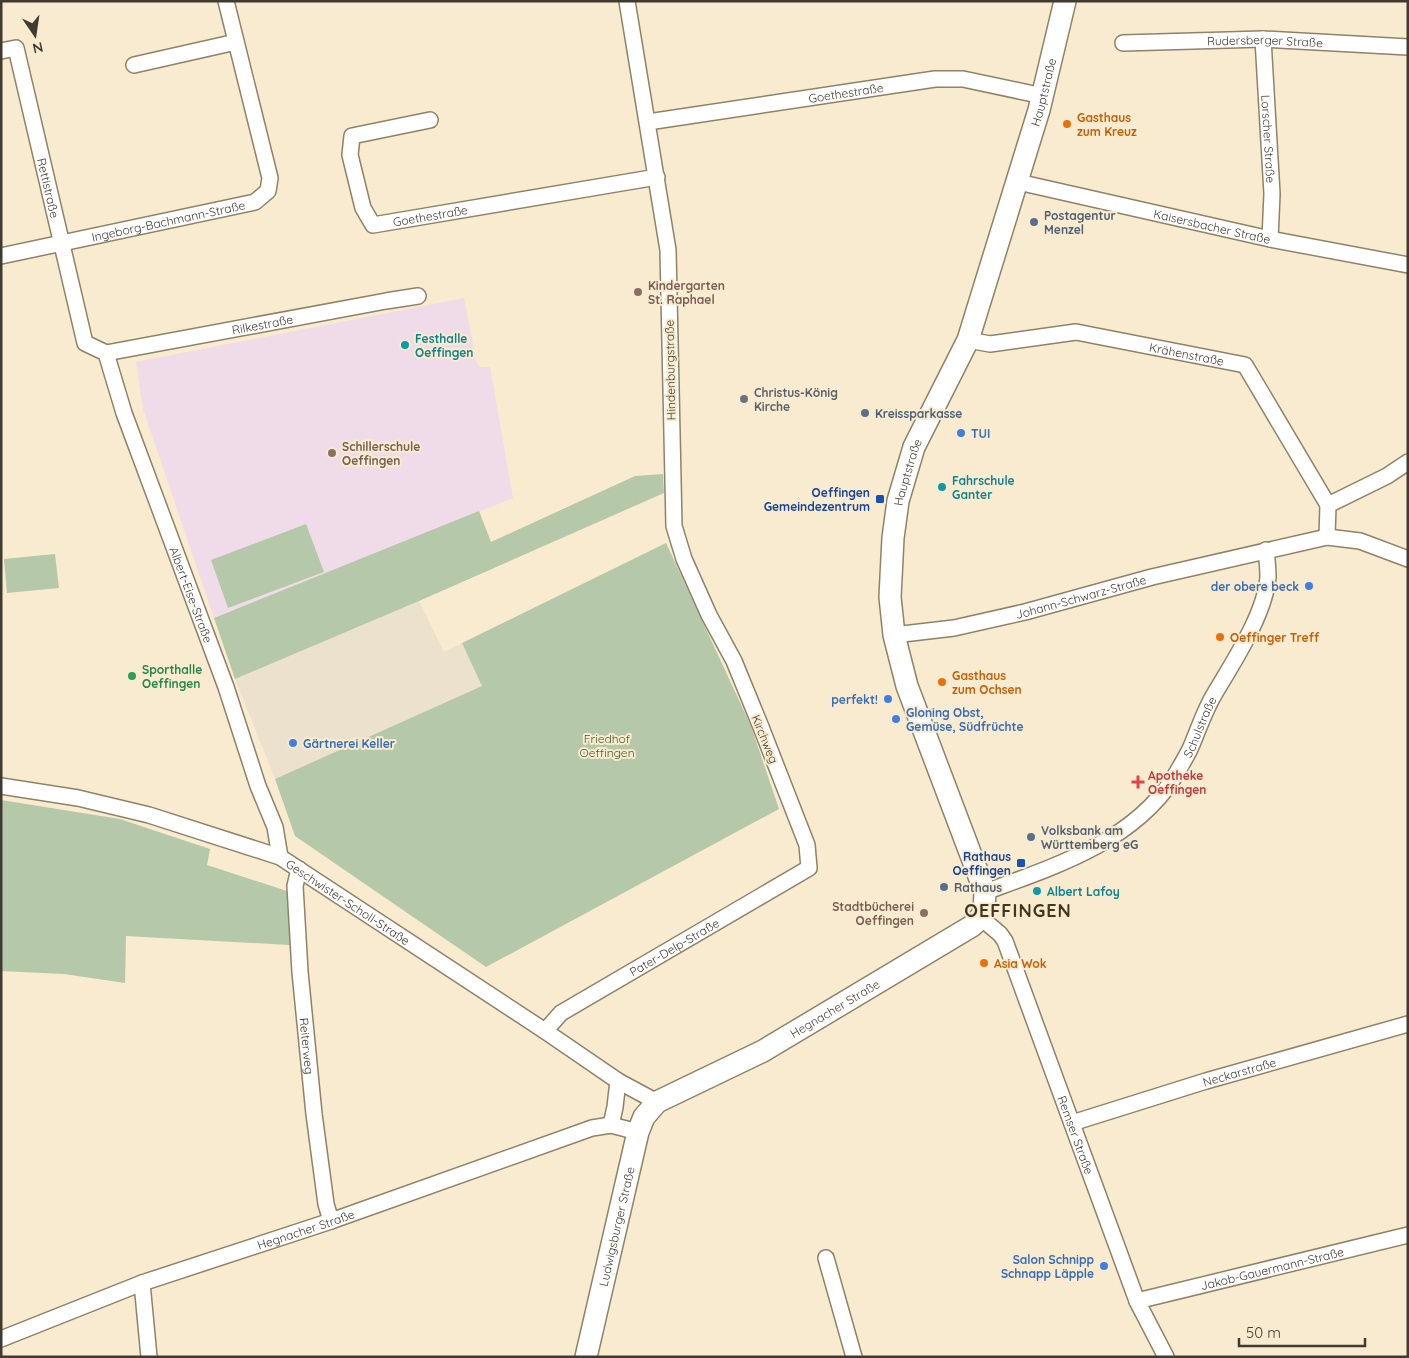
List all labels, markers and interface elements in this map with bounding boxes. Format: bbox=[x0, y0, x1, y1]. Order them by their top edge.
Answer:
north arrow bbox=[10, 10, 60, 60]
street label: Rudersberger Straße bbox=[1207, 31, 1324, 50]
text: N bbox=[31, 38, 45, 58]
street label: Hauptstraße bbox=[1027, 56, 1059, 128]
street label: Goethestraße bbox=[807, 79, 885, 105]
street label: Lorscher Straße bbox=[1259, 94, 1279, 184]
place label: Gasthaus zum Kreuz bbox=[1077, 110, 1137, 139]
marker: Gasthaus zum Kreuz bbox=[1061, 118, 1073, 130]
street label: Rettistraße bbox=[34, 156, 63, 220]
street label: Ingeborg-Bachmann-Straße bbox=[90, 197, 247, 244]
street label: Goethestraße bbox=[392, 202, 469, 229]
street label: Kaisersbacher Straße bbox=[1152, 205, 1272, 246]
place label: Postagentur Menzel bbox=[1044, 208, 1116, 237]
marker: Postagentur Menzel bbox=[1028, 216, 1040, 228]
place label: Kindergarten St. Raphael bbox=[648, 278, 725, 307]
marker: Kindergarten St. Raphael bbox=[632, 286, 644, 298]
street label: Rilkestraße bbox=[231, 311, 294, 337]
street label: Hindenburgstraße bbox=[662, 319, 678, 420]
place label: Festhalle Oeffingen bbox=[415, 331, 473, 360]
marker: Festhalle Oeffingen bbox=[399, 339, 411, 351]
street label: Krähenstraße bbox=[1148, 339, 1226, 368]
place label: Christus-König Kirche bbox=[754, 385, 838, 414]
marker: Christus-König Kirche bbox=[738, 393, 750, 405]
place label: Kreissparkasse bbox=[875, 406, 962, 421]
marker: Kreissparkasse bbox=[859, 407, 871, 419]
place label: TUI bbox=[971, 426, 990, 441]
marker: TUI bbox=[955, 427, 967, 439]
street label: Hauptstraße bbox=[890, 436, 925, 507]
place label: Schillerschule Oeffingen bbox=[342, 439, 420, 468]
marker: Schillerschule Oeffingen bbox=[326, 447, 338, 459]
place label: Fahrschule Ganter bbox=[952, 473, 1015, 502]
marker: Fahrschule Ganter bbox=[936, 481, 948, 493]
place label: Oeffingen Gemeindezentrum bbox=[764, 485, 870, 514]
marker: Oeffingen Gemeindezentrum bbox=[874, 493, 886, 505]
street label: Albert-Eise-Straße bbox=[167, 545, 216, 645]
street label: Johann-Schwarz-Straße bbox=[1014, 571, 1148, 621]
place label: der obere beck bbox=[1211, 579, 1299, 594]
marker: der obere beck bbox=[1303, 580, 1315, 592]
place label: Oeffinger Treff bbox=[1230, 630, 1320, 645]
marker: Oeffinger Treff bbox=[1214, 631, 1226, 643]
place label: Sporthalle Oeffingen bbox=[142, 662, 202, 691]
place label: Gasthaus zum Ochsen bbox=[952, 668, 1022, 697]
marker: Sporthalle Oeffingen bbox=[126, 670, 138, 682]
marker: Gasthaus zum Ochsen bbox=[936, 676, 948, 688]
place label: perfekt! bbox=[831, 692, 878, 707]
marker: perfekt! bbox=[882, 693, 894, 705]
street label: Schulstraße bbox=[1180, 693, 1219, 760]
place label: Gloning Obst, Gemüse, Südfrüchte bbox=[906, 705, 1024, 734]
street label: Kirchweg bbox=[748, 712, 782, 766]
marker: Gloning Obst, Gemüse, Südfrüchte bbox=[890, 713, 902, 725]
park label: Friedhof Oeffingen bbox=[579, 731, 635, 760]
place label: Gärtnerei Keller bbox=[303, 736, 395, 751]
marker: Gärtnerei Keller bbox=[287, 737, 299, 749]
place label: Apotheke Oeffingen bbox=[1148, 768, 1206, 797]
marker: Apotheke Oeffingen bbox=[1132, 776, 1144, 788]
place label: Volksbank am Württemberg eG bbox=[1041, 823, 1138, 852]
marker: Volksbank am Württemberg eG bbox=[1025, 831, 1037, 843]
place label: Rathaus Oeffingen bbox=[953, 849, 1011, 878]
street label: Geschwister-Scholl-Straße bbox=[283, 856, 413, 948]
marker: Rathaus Oeffingen bbox=[1015, 857, 1027, 869]
place label: Rathaus bbox=[954, 880, 1002, 895]
marker: Rathaus bbox=[938, 881, 950, 893]
place label: Albert Lafoy bbox=[1047, 884, 1120, 899]
marker: Albert Lafoy bbox=[1031, 885, 1043, 897]
place label: Stadtbücherei Oeffingen bbox=[832, 899, 914, 928]
district label: OEFFINGEN bbox=[964, 899, 1072, 922]
marker: Stadtbücherei Oeffingen bbox=[918, 907, 930, 919]
street label: Pater-Delp-Straße bbox=[626, 915, 722, 979]
place label: Asia Wok bbox=[994, 956, 1047, 971]
marker: Asia Wok bbox=[978, 957, 990, 969]
street label: Hegnacher Straße bbox=[787, 976, 882, 1041]
street label: Reiterweg bbox=[297, 1017, 318, 1075]
street label: Neckarstraße bbox=[1201, 1054, 1278, 1089]
street label: Remser Straße bbox=[1055, 1094, 1097, 1177]
street label: Ludwigsburger Straße bbox=[595, 1165, 637, 1288]
street label: Hegnacher Straße bbox=[255, 1206, 356, 1252]
street label: Jakob-Gauermann-Straße bbox=[1199, 1243, 1345, 1293]
place label: Salon Schnipp Schnapp Läpple bbox=[1001, 1252, 1094, 1281]
marker: Salon Schnipp Schnapp Läpple bbox=[1098, 1260, 1110, 1272]
scale bar bbox=[1239, 1316, 1365, 1348]
text: 50 m bbox=[1246, 1323, 1281, 1342]

